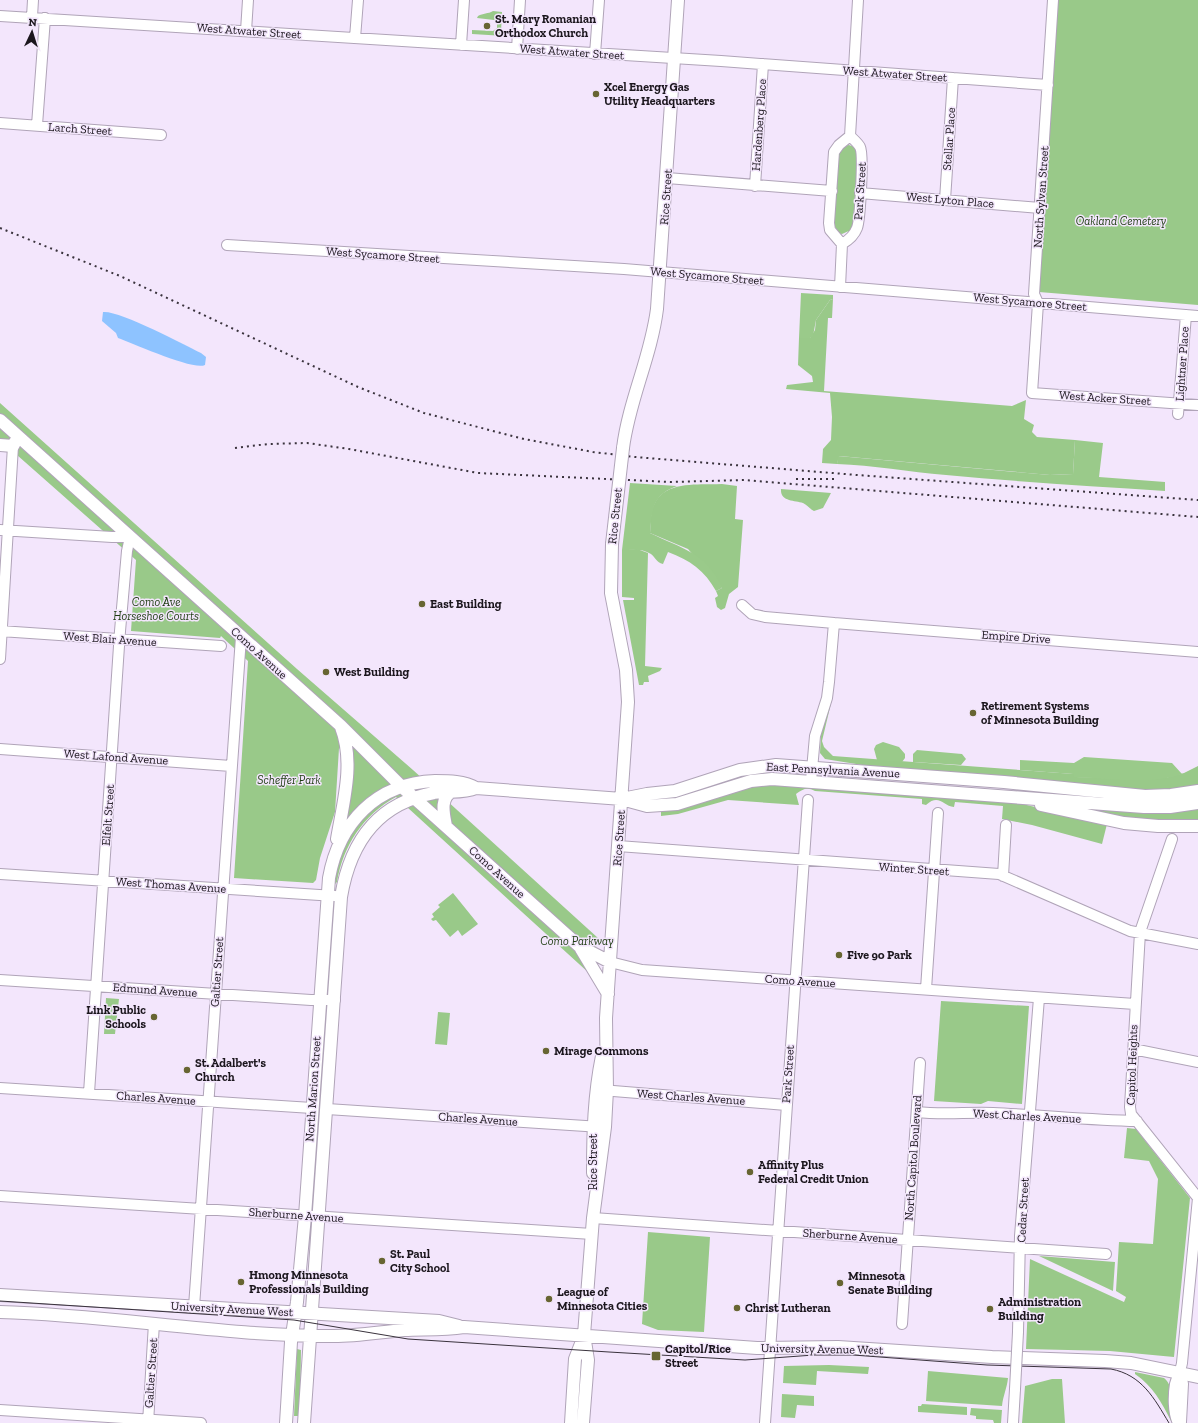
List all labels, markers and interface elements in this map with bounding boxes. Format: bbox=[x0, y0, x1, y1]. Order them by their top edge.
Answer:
north arrow bbox=[12, 12, 52, 52]
place label: St. Mary Romanian Orthodox Church bbox=[495, 12, 596, 40]
text: N bbox=[28, 16, 38, 29]
street label: West Atwater Street bbox=[196, 20, 302, 42]
marker: St. Mary Romanian Orthodox Church bbox=[482, 21, 492, 31]
street label: West Atwater Street bbox=[519, 41, 625, 63]
street label: West Atwater Street bbox=[842, 63, 948, 85]
street label: Hardenberg Place bbox=[749, 78, 769, 172]
place label: Xcel Energy Gas Utility Headquarters bbox=[604, 80, 715, 108]
marker: Xcel Energy Gas Utility Headquarters bbox=[591, 89, 601, 99]
street label: Stellar Place bbox=[940, 107, 958, 171]
street label: Larch Street bbox=[48, 120, 113, 138]
street label: North Sylvan Street bbox=[1030, 145, 1052, 248]
street label: Park Street bbox=[851, 161, 869, 221]
street label: Rice Street bbox=[657, 168, 675, 226]
street label: West Lyton Place bbox=[905, 189, 995, 211]
park label: Oakland Cemetery bbox=[1076, 214, 1167, 228]
street label: West Sycamore Street bbox=[326, 244, 441, 266]
street label: West Sycamore Street bbox=[650, 264, 765, 288]
street label: West Sycamore Street bbox=[973, 290, 1088, 314]
street label: Lightner Place bbox=[1172, 326, 1192, 402]
street label: West Acker Street bbox=[1058, 388, 1152, 408]
street label: Rice Street bbox=[605, 487, 625, 545]
park label: Como Ave Horseshoe Courts bbox=[113, 595, 199, 623]
place label: East Building bbox=[430, 597, 502, 611]
marker: East Building bbox=[417, 599, 427, 609]
street label: Como Avenue bbox=[228, 624, 290, 682]
street label: Empire Drive bbox=[981, 628, 1051, 646]
street label: West Blair Avenue bbox=[63, 629, 157, 649]
place label: West Building bbox=[334, 665, 410, 679]
marker: West Building bbox=[321, 667, 331, 677]
place label: Retirement Systems of Minnesota Building bbox=[981, 699, 1099, 727]
marker: Retirement Systems of Minnesota Building bbox=[968, 708, 978, 718]
street label: West Lafond Avenue bbox=[63, 746, 169, 768]
street label: East Pennsylvania Avenue bbox=[766, 760, 901, 781]
park label: Scheffer Park bbox=[257, 773, 321, 787]
street label: Elfelt Street bbox=[99, 783, 117, 846]
street label: Rice Street bbox=[610, 809, 628, 867]
street label: Como Avenue bbox=[466, 843, 528, 901]
street label: Winter Street bbox=[878, 860, 950, 878]
street label: West Thomas Avenue bbox=[115, 874, 227, 896]
park label: Como Parkway bbox=[540, 934, 614, 948]
street label: Galtier Street bbox=[208, 936, 226, 1007]
place label: Five 90 Park bbox=[847, 948, 912, 962]
marker: Five 90 Park bbox=[834, 950, 844, 960]
street label: Como Avenue bbox=[764, 972, 836, 990]
street label: Edmund Avenue bbox=[112, 980, 198, 1000]
place label: Link Public Schools bbox=[86, 1003, 146, 1031]
marker: Link Public Schools bbox=[149, 1012, 159, 1022]
street label: Capitol Heights bbox=[1124, 1024, 1140, 1106]
street label: North Marion Street bbox=[302, 1035, 324, 1142]
place label: Mirage Commons bbox=[554, 1044, 649, 1058]
street label: Park Street bbox=[779, 1044, 797, 1104]
marker: Mirage Commons bbox=[541, 1046, 551, 1056]
place label: St. Adalbert's Church bbox=[195, 1056, 267, 1084]
marker: St. Adalbert's Church bbox=[182, 1065, 192, 1075]
street label: West Charles Avenue bbox=[636, 1086, 746, 1108]
street label: Charles Avenue bbox=[116, 1088, 197, 1108]
street label: North Capitol Boulevard bbox=[902, 1094, 924, 1221]
street label: West Charles Avenue bbox=[972, 1106, 1082, 1126]
street label: Charles Avenue bbox=[438, 1109, 519, 1129]
street label: Rice Street bbox=[586, 1133, 600, 1190]
place label: Affinity Plus Federal Credit Union bbox=[758, 1158, 869, 1186]
marker: Affinity Plus Federal Credit Union bbox=[745, 1167, 755, 1177]
street label: Cedar Street bbox=[1014, 1177, 1032, 1243]
street label: Sherburne Avenue bbox=[248, 1205, 344, 1225]
street label: Sherburne Avenue bbox=[802, 1226, 898, 1246]
place label: St. Paul City School bbox=[390, 1247, 450, 1275]
marker: St. Paul City School bbox=[377, 1256, 387, 1266]
place label: Hmong Minnesota Professionals Building bbox=[249, 1268, 369, 1296]
place label: Minnesota Senate Building bbox=[848, 1269, 933, 1297]
marker: Hmong Minnesota Professionals Building bbox=[236, 1277, 246, 1287]
marker: Minnesota Senate Building bbox=[835, 1278, 845, 1288]
place label: League of Minnesota Cities bbox=[557, 1285, 648, 1313]
marker: League of Minnesota Cities bbox=[544, 1294, 554, 1304]
place label: Administration Building bbox=[998, 1295, 1081, 1323]
street label: University Avenue West bbox=[170, 1299, 294, 1319]
place label: Christ Lutheran bbox=[745, 1301, 831, 1315]
marker: Christ Lutheran bbox=[732, 1303, 742, 1313]
marker: Administration Building bbox=[985, 1304, 995, 1314]
street label: Galtier Street bbox=[142, 1337, 160, 1408]
street label: University Avenue West bbox=[761, 1341, 884, 1357]
place label: Capitol/Rice Street bbox=[665, 1342, 731, 1370]
marker: Capitol/Rice Street bbox=[650, 1350, 662, 1362]

